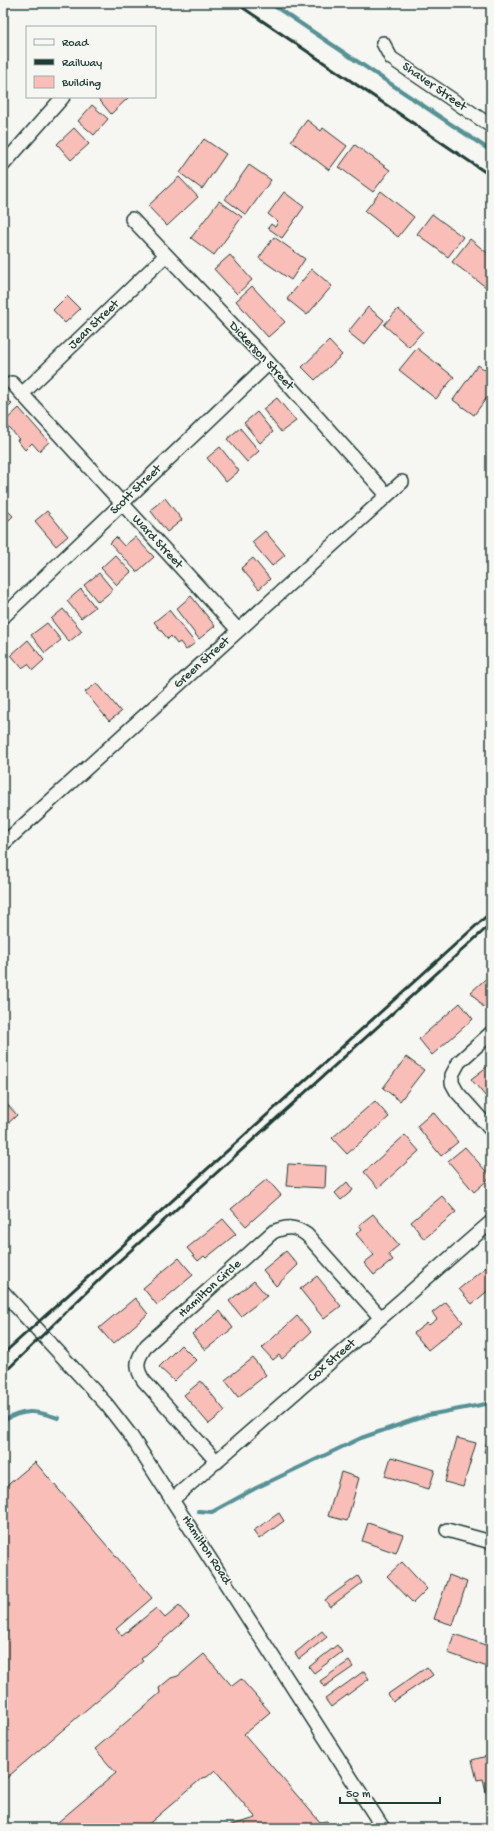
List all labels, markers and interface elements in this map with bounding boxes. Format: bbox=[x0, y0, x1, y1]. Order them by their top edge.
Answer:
legend bbox=[26, 26, 156, 98]
text: Road bbox=[62, 37, 89, 51]
text: Railway bbox=[62, 57, 102, 71]
street label: Shaver Street bbox=[399, 59, 470, 116]
text: Building bbox=[61, 77, 101, 91]
street label: Jean Street bbox=[66, 296, 124, 353]
street label: Dickerson Street bbox=[225, 318, 298, 395]
street label: Scott Street bbox=[107, 461, 166, 518]
street label: Ward Street bbox=[128, 512, 187, 573]
street label: Green Street bbox=[171, 633, 234, 692]
street label: Hamilton Circle bbox=[176, 1257, 245, 1321]
street label: Cox Street bbox=[305, 1335, 360, 1386]
street label: Hamilton Road bbox=[178, 1513, 235, 1588]
scale bar bbox=[340, 1779, 440, 1805]
text: 50 m bbox=[346, 1788, 371, 1802]

